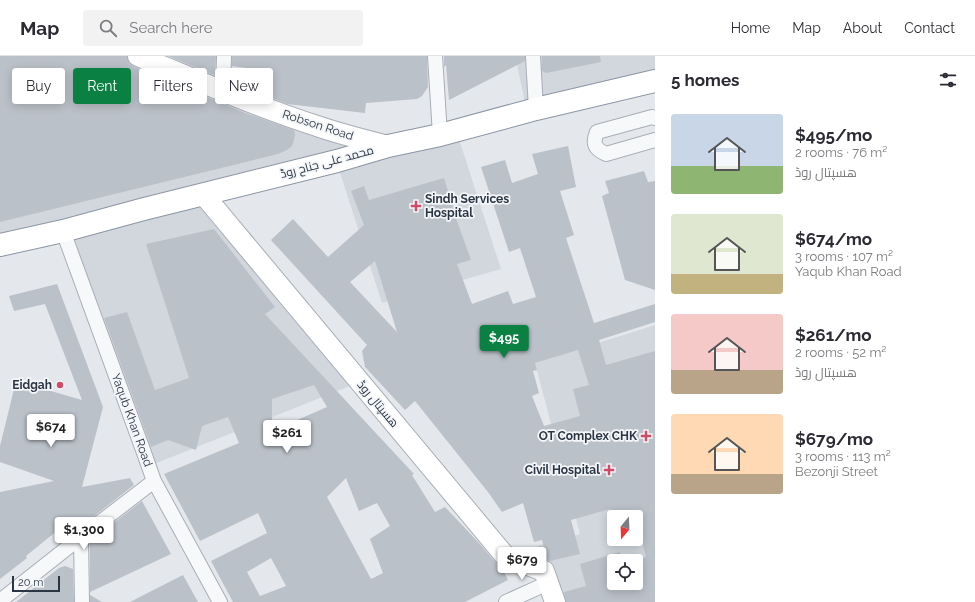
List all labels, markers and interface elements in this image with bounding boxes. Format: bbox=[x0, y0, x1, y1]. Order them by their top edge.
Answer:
search box bbox=[83, 10, 363, 46]
text: Map bbox=[20, 17, 59, 39]
icon: search bbox=[97, 17, 119, 39]
text: Search here bbox=[129, 19, 213, 37]
text: Home bbox=[731, 20, 770, 36]
text: Map bbox=[792, 20, 821, 36]
text: About bbox=[843, 20, 882, 36]
text: Contact bbox=[904, 20, 955, 36]
chip: Buy bbox=[12, 68, 65, 104]
chip: Rent bbox=[73, 68, 131, 104]
chip: Filters bbox=[139, 68, 207, 104]
chip: New bbox=[215, 68, 273, 104]
icon: filters bbox=[937, 69, 959, 91]
text: 5 homes bbox=[671, 70, 739, 90]
street label: Robson Road bbox=[281, 107, 355, 143]
text: $495/mo bbox=[795, 125, 872, 145]
icon: home bbox=[703, 130, 751, 178]
street label: محمد علی جناح روڈ bbox=[279, 143, 376, 182]
text: 2 rooms · 76 m² bbox=[795, 145, 887, 160]
text: ھسپتال روڈ bbox=[795, 165, 857, 180]
place label: Sindh Services Hospital bbox=[425, 192, 509, 220]
marker: Sindh Services Hospital bbox=[410, 200, 422, 212]
text: $674/mo bbox=[795, 229, 872, 249]
icon: home bbox=[703, 230, 751, 278]
text: 3 rooms · 107 m² bbox=[795, 249, 893, 264]
text: Yaqub Khan Road bbox=[795, 264, 902, 279]
pin: $495 bbox=[480, 325, 528, 359]
text: $261/mo bbox=[795, 325, 872, 345]
text: $495 bbox=[489, 330, 519, 345]
icon: home bbox=[703, 330, 751, 378]
text: 2 rooms · 52 m² bbox=[795, 345, 886, 360]
text: ھسپتال روڈ bbox=[795, 365, 857, 380]
street label: Yaqub Khan Road bbox=[109, 371, 155, 469]
place label: Eidgah bbox=[12, 378, 52, 392]
street label: ھسپتال روڈ bbox=[354, 378, 402, 431]
marker: Eidgah bbox=[55, 380, 65, 390]
pin: $674 bbox=[27, 414, 75, 448]
text: $674 bbox=[36, 419, 66, 434]
pin: $261 bbox=[263, 420, 311, 454]
text: $261 bbox=[272, 425, 302, 440]
place label: OT Complex CHK bbox=[539, 429, 638, 443]
text: $679/mo bbox=[795, 429, 873, 449]
marker: OT Complex CHK bbox=[640, 430, 652, 442]
icon: home bbox=[703, 430, 751, 478]
text: 3 rooms · 113 m² bbox=[795, 449, 891, 464]
place label: Civil Hospital bbox=[525, 463, 600, 477]
marker: Civil Hospital bbox=[603, 464, 615, 476]
text: Bezonji Street bbox=[795, 464, 878, 479]
north arrow bbox=[607, 510, 643, 546]
map controls bbox=[607, 510, 643, 590]
pin: $1,300 bbox=[51, 517, 117, 551]
text: $1,300 bbox=[64, 522, 104, 537]
pin: $679 bbox=[498, 547, 546, 581]
text: $679 bbox=[506, 552, 538, 567]
button: locate bbox=[607, 554, 643, 590]
scale bar bbox=[12, 574, 60, 593]
text: 20 m bbox=[18, 576, 43, 589]

